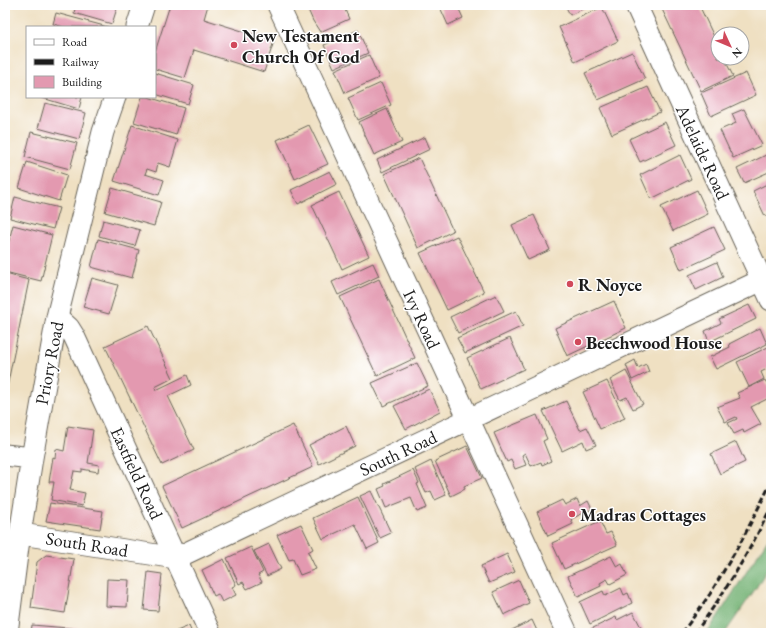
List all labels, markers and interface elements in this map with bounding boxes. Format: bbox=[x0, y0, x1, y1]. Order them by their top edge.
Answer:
place label: New Testament Church Of God bbox=[242, 24, 360, 68]
legend bbox=[26, 26, 156, 98]
north arrow bbox=[710, 26, 750, 66]
text: Road bbox=[62, 34, 88, 50]
marker: New Testament Church Of God bbox=[229, 40, 239, 50]
text: N bbox=[729, 45, 745, 61]
text: Railway bbox=[62, 54, 100, 70]
text: Building bbox=[62, 74, 103, 90]
street label: Adelaide Road bbox=[671, 100, 735, 204]
place label: R Noyce bbox=[578, 273, 643, 296]
marker: R Noyce bbox=[565, 279, 575, 289]
street label: Ivy Road bbox=[398, 286, 446, 353]
street label: Priory Road bbox=[30, 318, 69, 407]
place label: Beechwood House bbox=[586, 331, 723, 354]
marker: Beechwood House bbox=[573, 337, 583, 347]
street label: Eastfield Road bbox=[106, 423, 169, 524]
street label: South Road bbox=[356, 425, 441, 481]
place label: Madras Cottages bbox=[580, 503, 706, 526]
marker: Madras Cottages bbox=[567, 509, 577, 519]
street label: South Road bbox=[44, 526, 131, 562]

